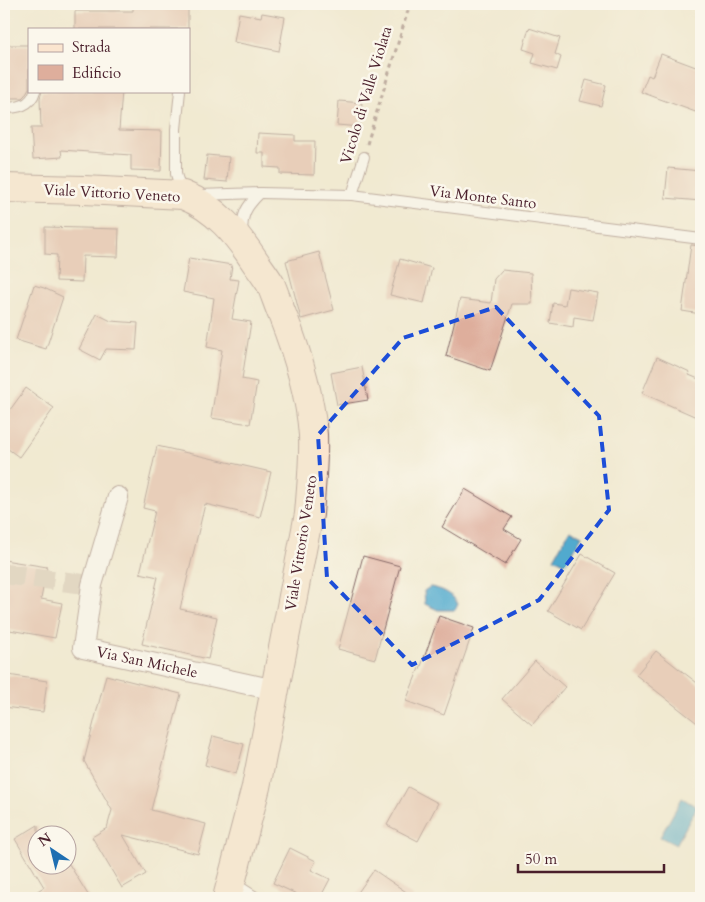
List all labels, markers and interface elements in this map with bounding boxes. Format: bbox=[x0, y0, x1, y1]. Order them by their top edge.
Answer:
street label: Vicolo di Valle Violata bbox=[336, 23, 397, 166]
legend bbox=[28, 28, 190, 92]
text: Strada bbox=[72, 37, 111, 57]
text: Edificio bbox=[72, 63, 121, 83]
street label: Viale Vittorio Veneto bbox=[43, 179, 181, 207]
street label: Via Monte Santo bbox=[428, 181, 538, 213]
street label: Viale Vittorio Veneto bbox=[280, 474, 322, 612]
street label: Via San Michele bbox=[94, 641, 200, 683]
north arrow bbox=[28, 824, 78, 874]
text: N bbox=[34, 828, 55, 851]
scale bar bbox=[518, 842, 664, 874]
text: 50 m bbox=[525, 849, 557, 869]

